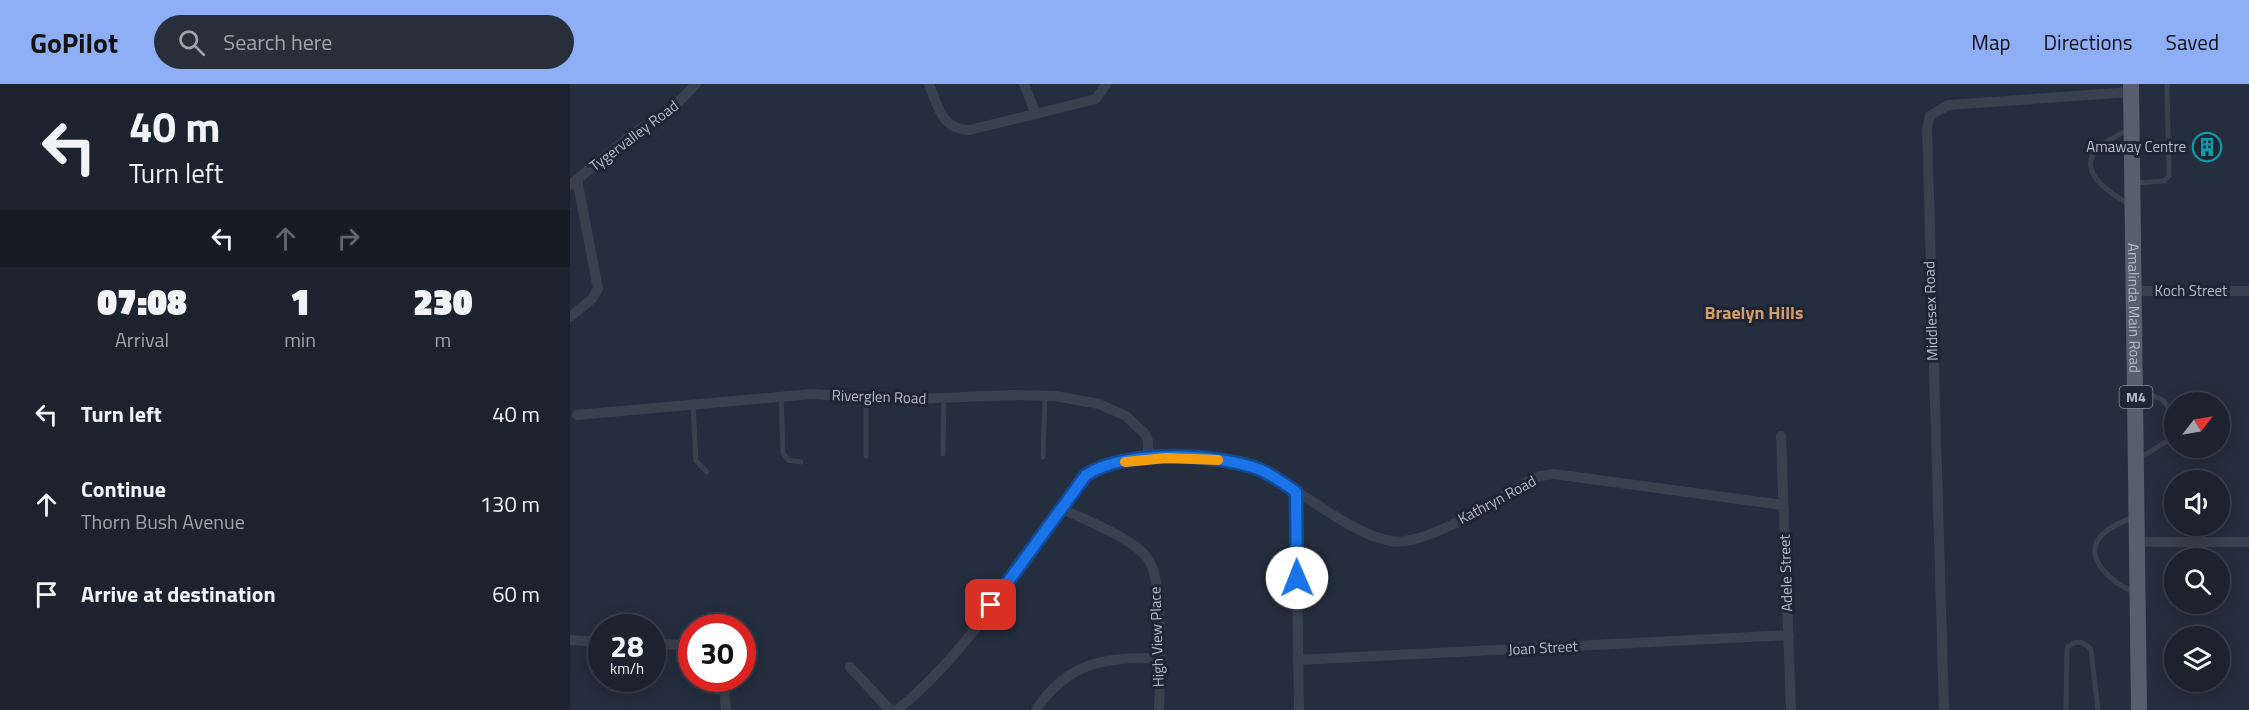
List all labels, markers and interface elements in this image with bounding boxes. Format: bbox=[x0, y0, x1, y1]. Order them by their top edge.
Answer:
search box bbox=[154, 15, 574, 69]
text: GoPilot bbox=[30, 21, 118, 64]
text: Search here bbox=[223, 25, 332, 59]
icon: search bbox=[175, 26, 208, 59]
text: Map bbox=[1971, 26, 2011, 58]
text: Directions bbox=[2044, 26, 2133, 58]
text: Saved bbox=[2166, 26, 2219, 58]
text: 40 m bbox=[129, 94, 221, 158]
street label: Tygervalley Road bbox=[584, 94, 683, 177]
icon: left bbox=[30, 108, 108, 186]
building icon: Amaway Centre bbox=[2191, 131, 2223, 163]
place label: Amaway Centre bbox=[2086, 135, 2186, 158]
text: Turn left bbox=[129, 152, 223, 193]
icon: left bbox=[206, 222, 239, 255]
icon: ahead bbox=[269, 222, 302, 255]
icon: right bbox=[332, 222, 365, 255]
street label: Amalinda Main Road bbox=[2122, 243, 2147, 373]
street label: Middlesex Road bbox=[1917, 261, 1944, 361]
text: 07:08 bbox=[97, 274, 187, 329]
text: 1 bbox=[290, 274, 310, 329]
text: 230 bbox=[413, 274, 473, 329]
street label: Koch Street bbox=[2155, 279, 2228, 302]
district label: Braelyn Hills bbox=[1705, 299, 1803, 326]
text: Arrival bbox=[115, 324, 169, 355]
text: min bbox=[284, 324, 316, 355]
text: m bbox=[435, 324, 451, 355]
street label: Riverglen Road bbox=[831, 383, 927, 410]
road number: M4 bbox=[2120, 386, 2152, 408]
north arrow bbox=[2164, 392, 2230, 458]
map controls bbox=[2164, 392, 2230, 692]
text: Turn left bbox=[81, 397, 162, 431]
text: 40 m bbox=[492, 397, 540, 431]
icon: left bbox=[30, 398, 63, 431]
street label: Kathryn Road bbox=[1454, 469, 1540, 530]
button: sound bbox=[2164, 470, 2230, 536]
text: Continue bbox=[81, 472, 166, 506]
text: 130 m bbox=[480, 487, 540, 521]
icon: ahead bbox=[30, 488, 63, 521]
text: Thorn Bush Avenue bbox=[81, 506, 245, 537]
street label: Adele Street bbox=[1773, 533, 1798, 612]
position arrow bbox=[1265, 546, 1329, 610]
button: search bbox=[2164, 548, 2230, 614]
text: Arrive at destination bbox=[81, 577, 276, 611]
text: 60 m bbox=[492, 577, 540, 611]
icon: arrive bbox=[30, 578, 63, 611]
pin bbox=[965, 579, 1016, 630]
street label: High View Place bbox=[1143, 586, 1170, 688]
icon: arrive bbox=[974, 588, 1007, 621]
speed limit sign: 30 bbox=[678, 614, 756, 692]
text: 28 bbox=[610, 623, 644, 669]
button: layers bbox=[2164, 626, 2230, 692]
street label: Joan Street bbox=[1508, 634, 1579, 661]
text: km/h bbox=[610, 657, 644, 680]

